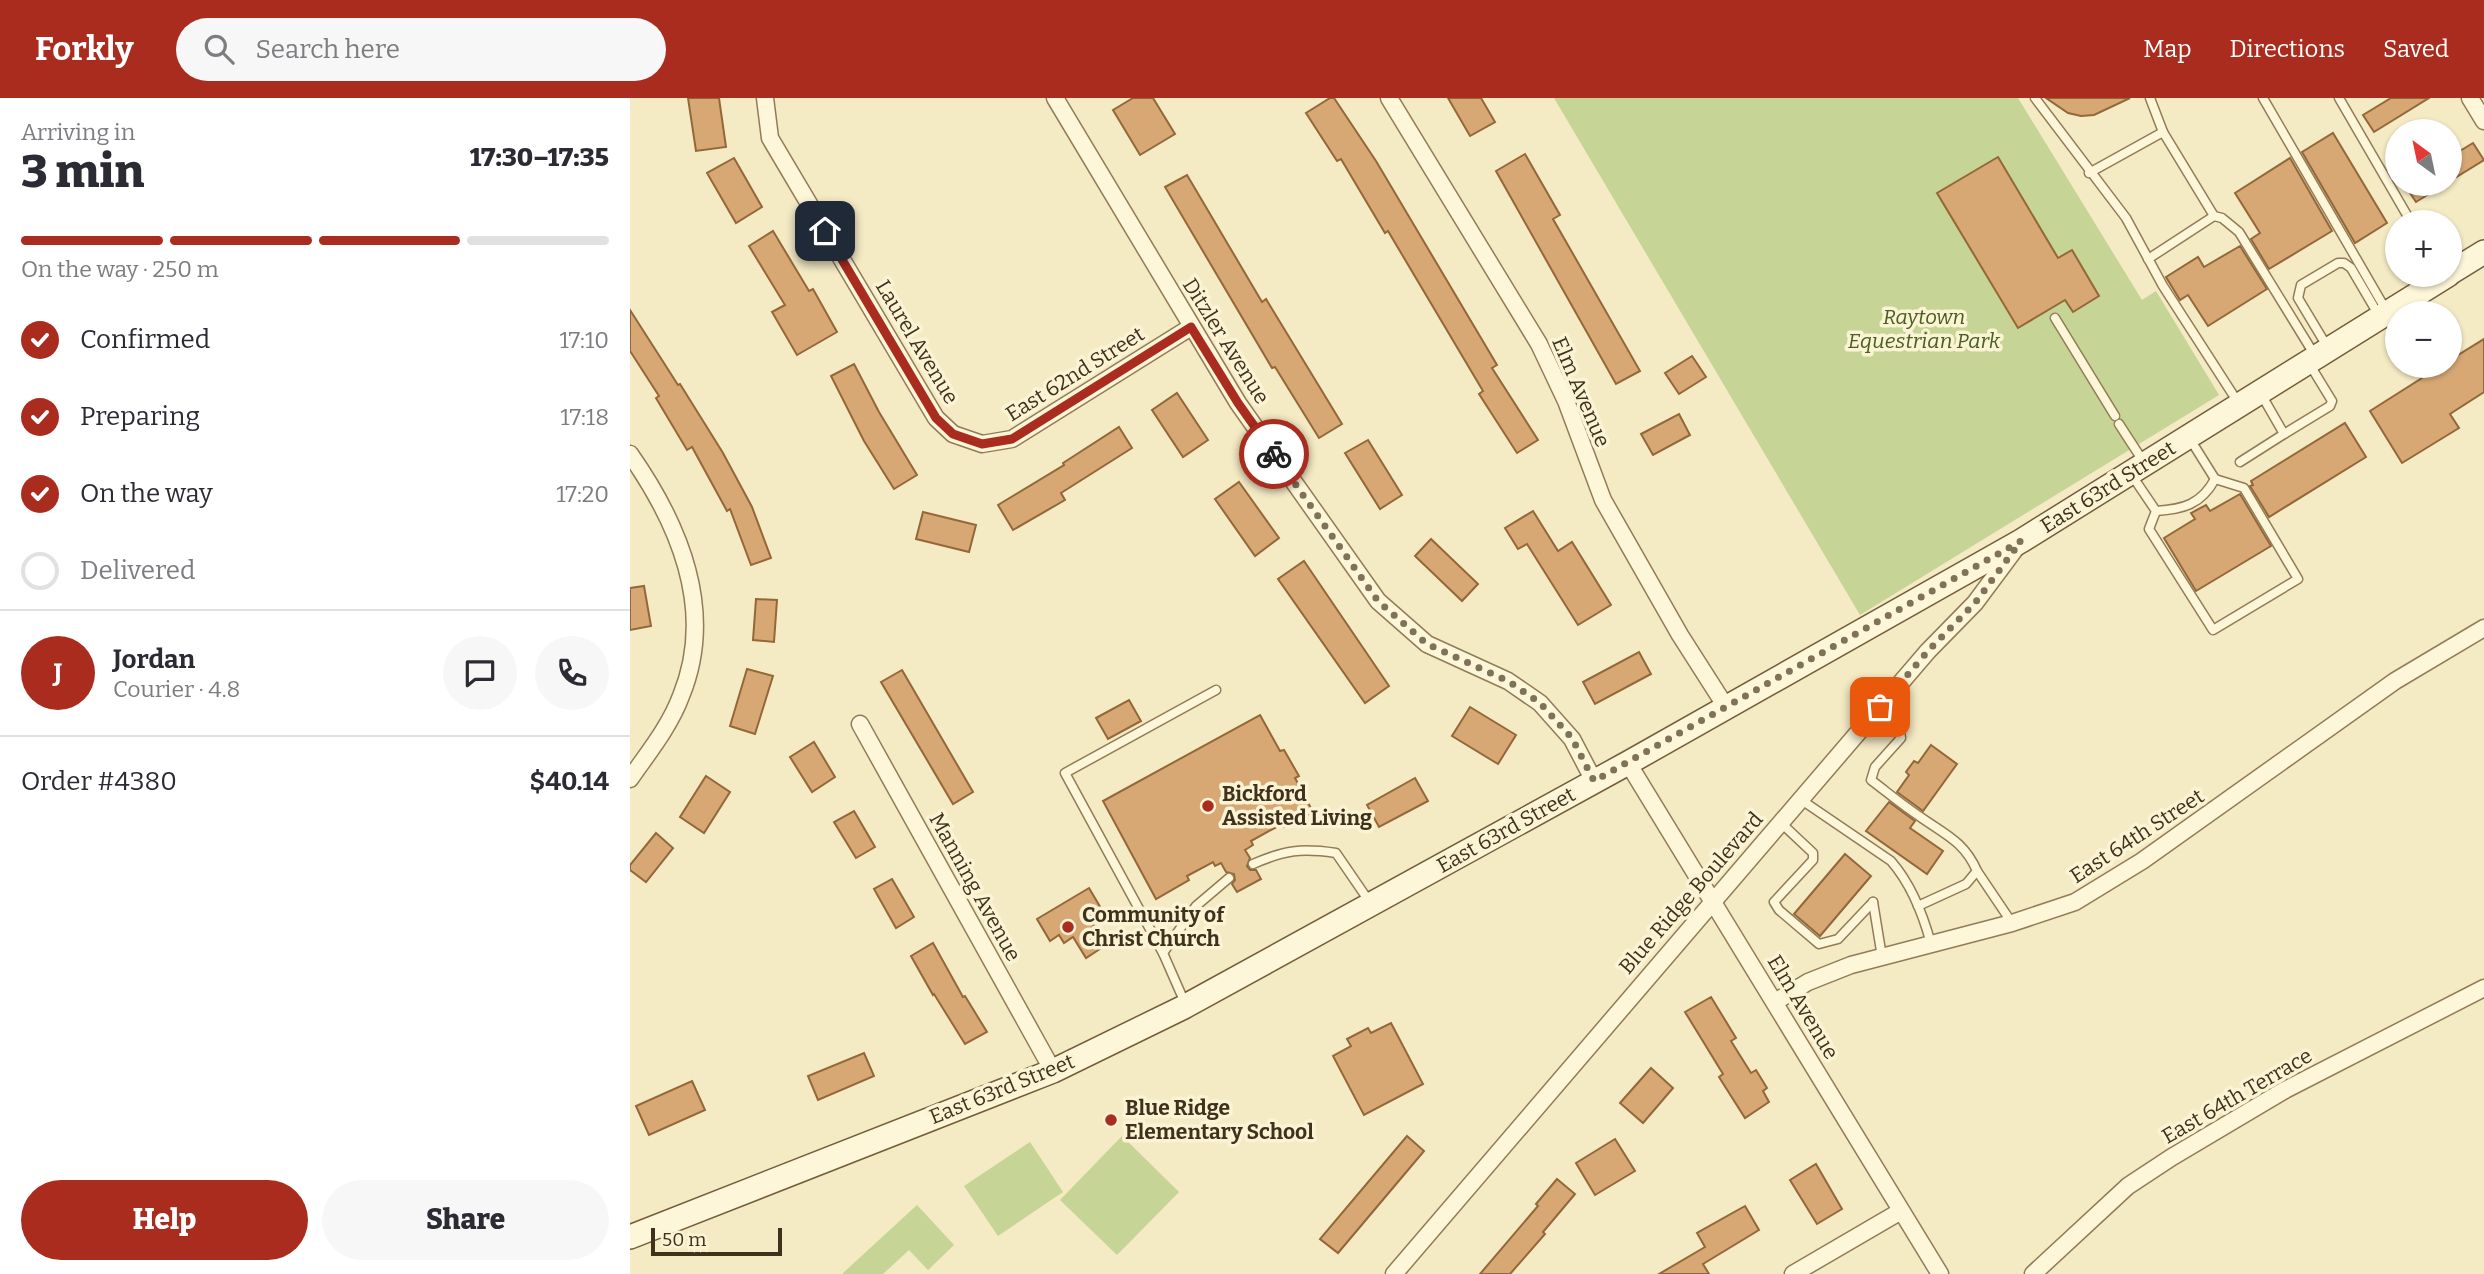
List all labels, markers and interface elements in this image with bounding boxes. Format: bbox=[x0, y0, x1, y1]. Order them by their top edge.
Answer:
search box bbox=[176, 18, 666, 81]
text: Forkly bbox=[35, 29, 134, 69]
icon: search bbox=[200, 30, 238, 68]
text: Search here bbox=[256, 34, 400, 65]
text: Map bbox=[2143, 35, 2192, 63]
text: Directions bbox=[2230, 35, 2345, 63]
text: Saved bbox=[2383, 35, 2449, 63]
text: Arriving in bbox=[21, 118, 135, 146]
north arrow bbox=[2385, 119, 2462, 196]
map controls bbox=[2385, 119, 2462, 378]
text: 17:30–17:35 bbox=[470, 142, 609, 173]
text: 3 min bbox=[21, 144, 144, 199]
pin bbox=[795, 201, 855, 261]
button: + bbox=[2385, 210, 2462, 287]
icon: home bbox=[806, 212, 844, 250]
text: On the way · 250 m bbox=[21, 255, 219, 283]
street label: Ditzler Avenue bbox=[1177, 273, 1275, 409]
street label: Laurel Avenue bbox=[870, 275, 964, 409]
button: − bbox=[2385, 301, 2462, 378]
park label: Raytown Equestrian Park bbox=[1848, 304, 2001, 354]
icon: check bbox=[21, 321, 59, 359]
street label: East 62nd Street bbox=[1001, 321, 1150, 427]
text: Confirmed bbox=[80, 324, 210, 355]
text: 17:10 bbox=[559, 326, 609, 354]
street label: Elm Avenue bbox=[1546, 333, 1616, 451]
icon: check bbox=[21, 398, 59, 436]
text: Preparing bbox=[80, 401, 200, 432]
text: 17:18 bbox=[560, 403, 609, 431]
courier bbox=[1239, 419, 1309, 489]
icon: bike bbox=[1255, 435, 1293, 473]
street label: East 63rd Street bbox=[2036, 435, 2181, 539]
icon: check bbox=[21, 475, 59, 513]
text: On the way bbox=[80, 478, 213, 509]
text: 17:20 bbox=[556, 480, 609, 508]
text: Delivered bbox=[80, 555, 195, 586]
button: chat bbox=[443, 636, 517, 710]
button: phone bbox=[535, 636, 609, 710]
text: Jordan bbox=[113, 644, 195, 675]
text: J bbox=[54, 658, 62, 689]
text: Courier · 4.8 bbox=[113, 675, 240, 703]
pin bbox=[1850, 677, 1910, 737]
icon: bag bbox=[1861, 688, 1899, 726]
text: Order #4380 bbox=[21, 766, 177, 797]
text: $40.14 bbox=[529, 766, 609, 797]
place label: Bickford Assisted Living bbox=[1222, 781, 1372, 831]
street label: East 63rd Street bbox=[1432, 781, 1580, 879]
street label: East 64th Street bbox=[2065, 783, 2209, 889]
marker: Bickford Assisted Living bbox=[1200, 798, 1216, 814]
street label: Blue Ridge Boulevard bbox=[1614, 807, 1768, 979]
street label: Manning Avenue bbox=[923, 808, 1027, 966]
place label: Community of Christ Church bbox=[1082, 902, 1226, 952]
marker: Community of Christ Church bbox=[1060, 919, 1076, 935]
street label: Elm Avenue bbox=[1762, 950, 1844, 1064]
street label: East 64th Terrace bbox=[2157, 1042, 2317, 1150]
street label: East 63rd Street bbox=[926, 1048, 1079, 1130]
place label: Blue Ridge Elementary School bbox=[1125, 1095, 1314, 1145]
marker: Blue Ridge Elementary School bbox=[1103, 1112, 1119, 1128]
button: Help bbox=[21, 1180, 308, 1260]
button: Share bbox=[322, 1180, 609, 1260]
scale bar bbox=[651, 1225, 782, 1257]
text: 50 m bbox=[662, 1228, 706, 1251]

